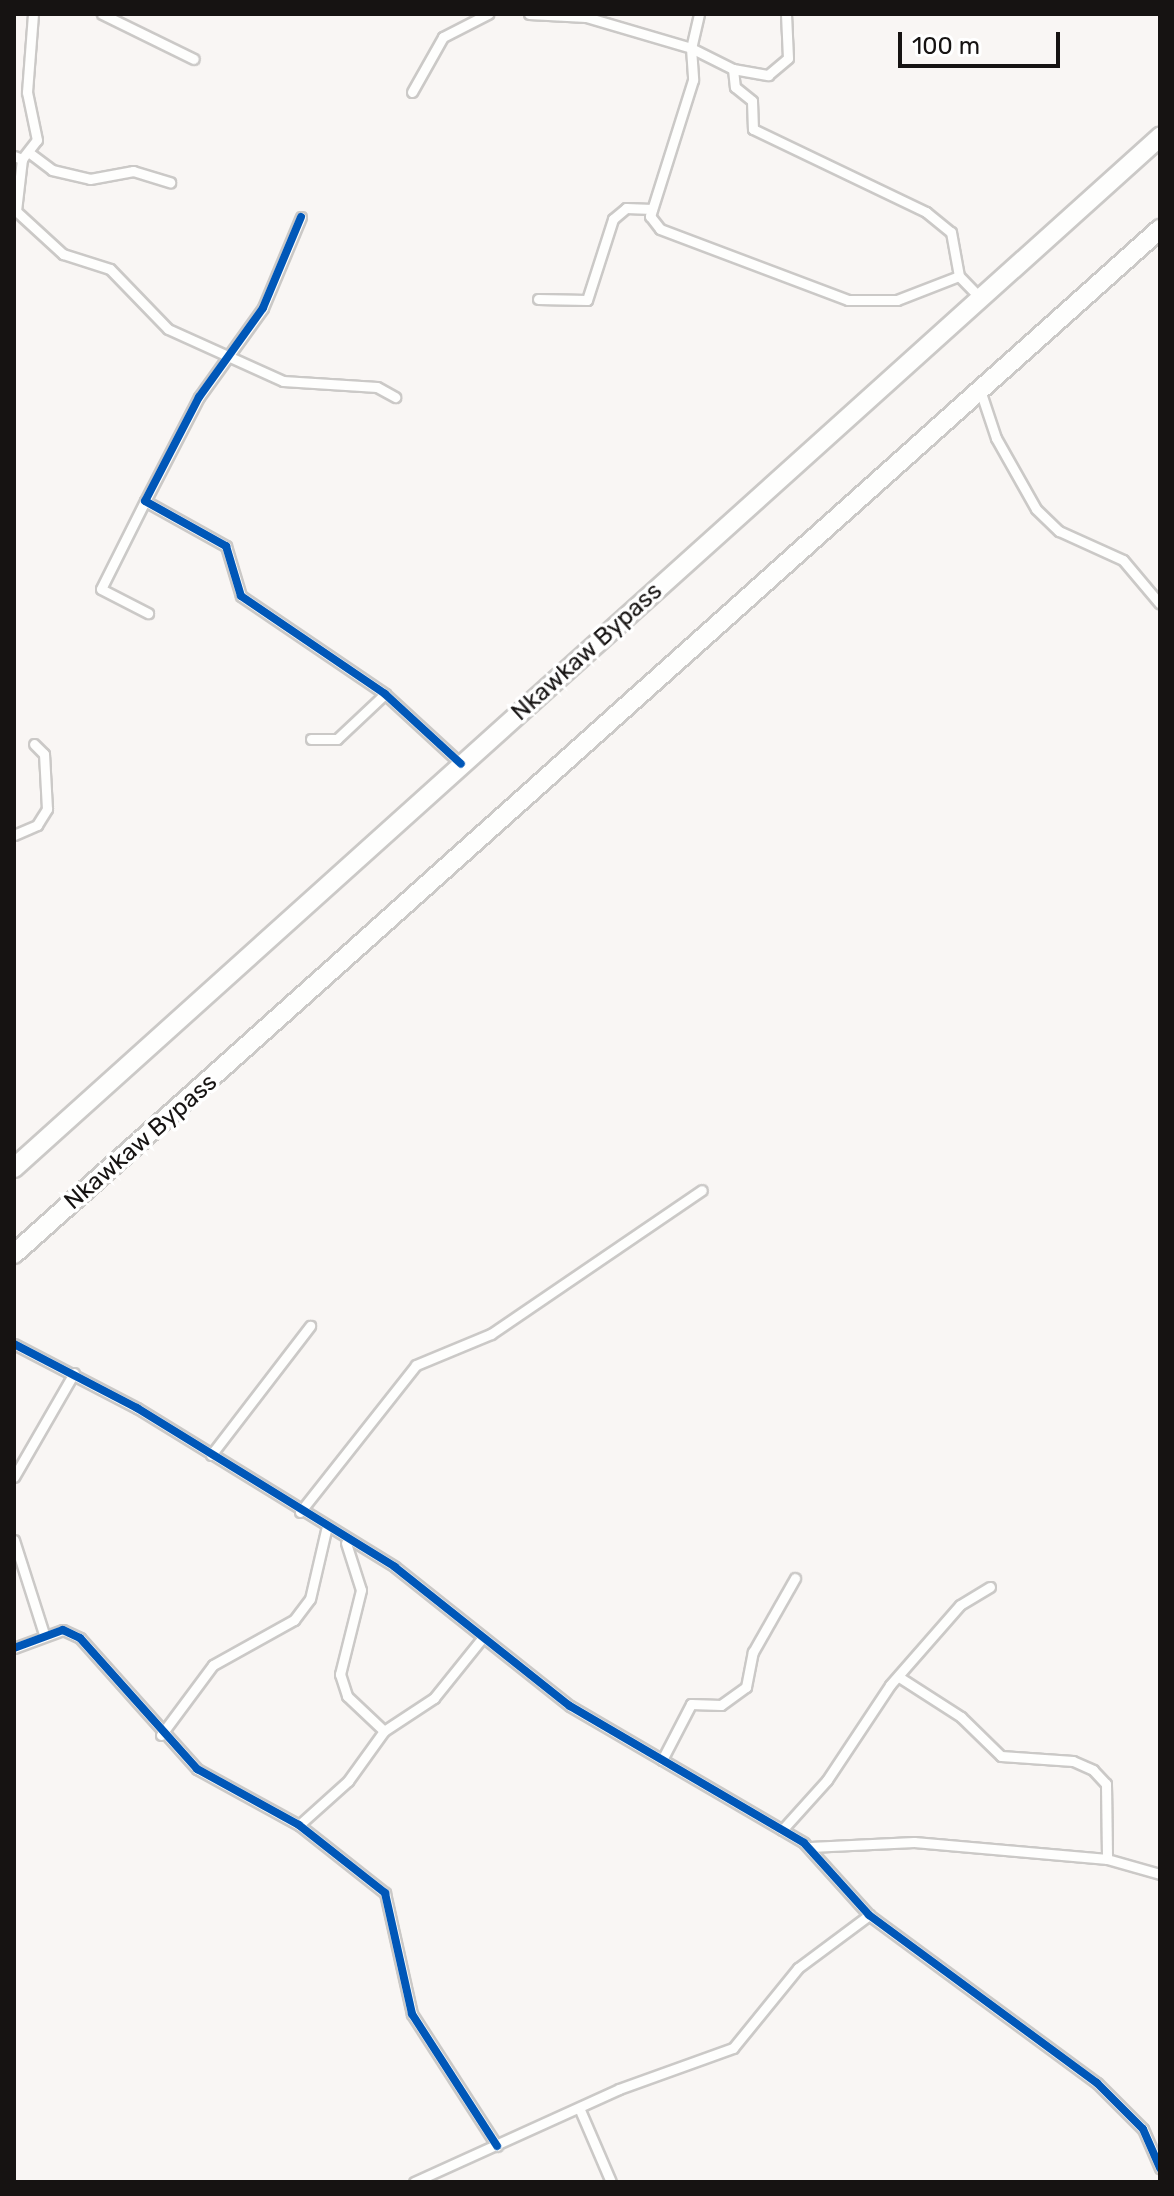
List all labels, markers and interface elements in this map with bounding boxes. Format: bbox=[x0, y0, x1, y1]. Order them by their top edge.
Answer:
scale bar bbox=[902, 16, 1064, 66]
text: 100 m bbox=[912, 32, 980, 60]
street label: Nkawkaw Bypass bbox=[506, 577, 668, 727]
street label: Nkawkaw Bypass bbox=[59, 1068, 223, 1216]

